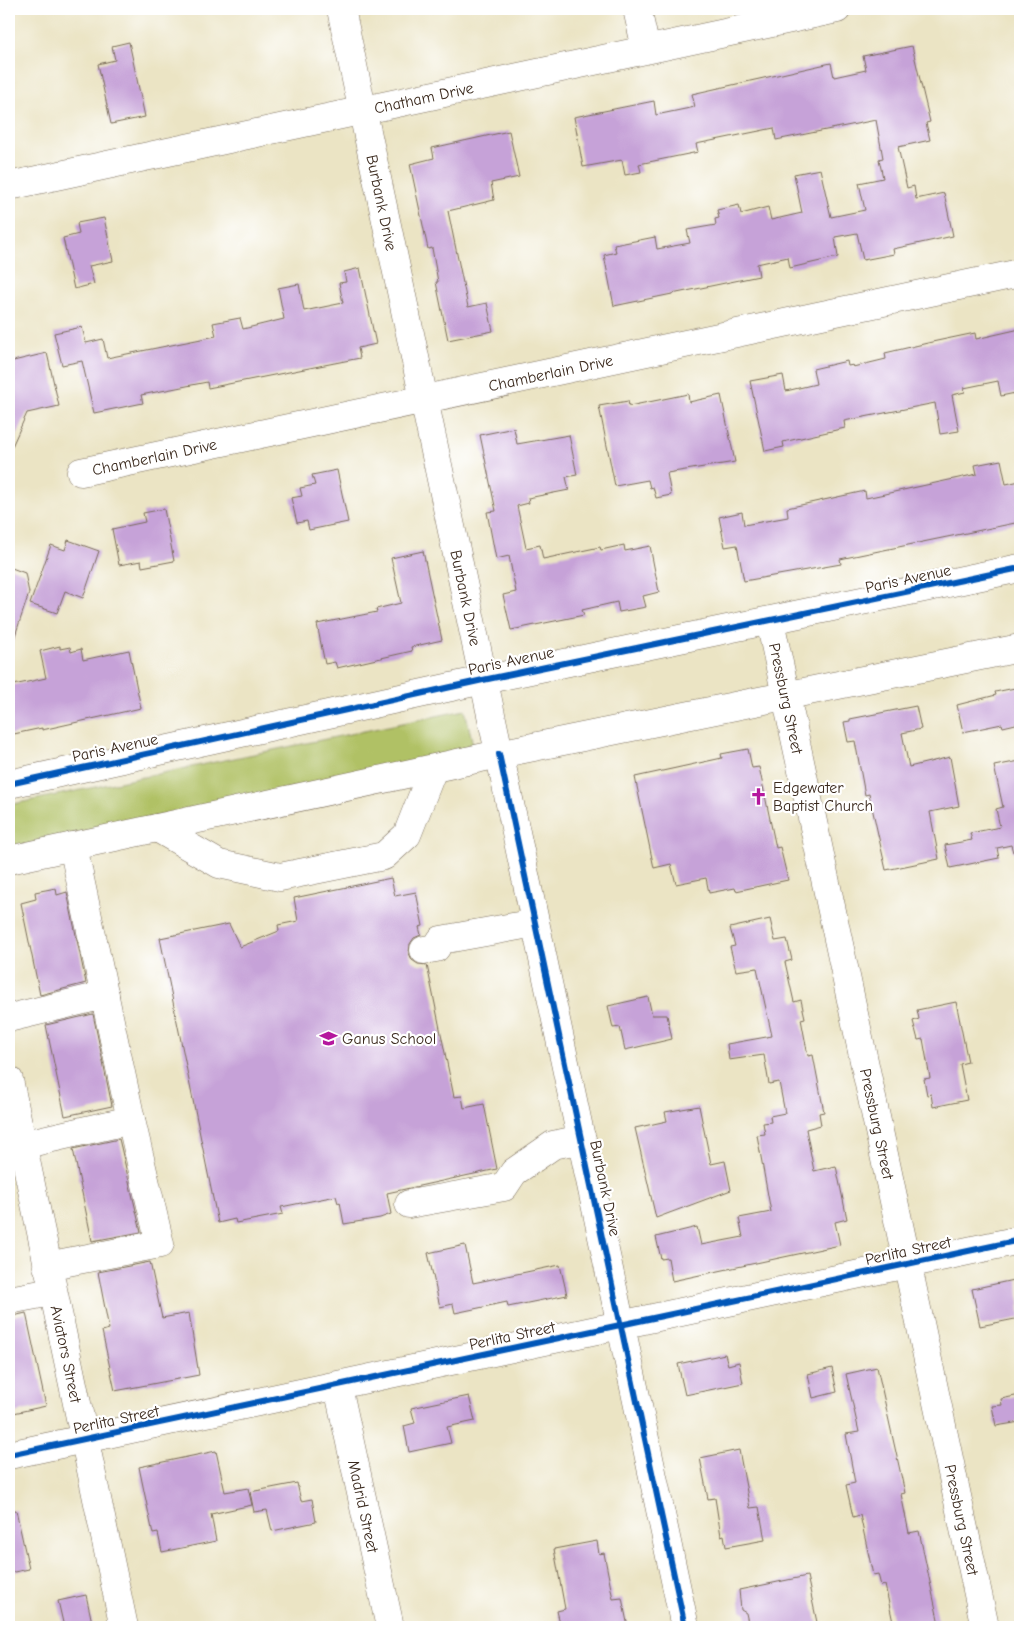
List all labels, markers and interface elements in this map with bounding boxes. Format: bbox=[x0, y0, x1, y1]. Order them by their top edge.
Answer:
street label: Chatham Drive bbox=[372, 79, 475, 118]
street label: Burbank Drive bbox=[362, 153, 400, 253]
street label: Chamberlain Drive bbox=[487, 351, 615, 395]
street label: Chamberlain Drive bbox=[91, 435, 219, 479]
street label: Burbank Drive bbox=[446, 548, 484, 648]
street label: Paris Avenue bbox=[864, 561, 953, 597]
street label: Pressburg Street bbox=[765, 641, 806, 756]
street label: Paris Avenue bbox=[467, 643, 556, 679]
street label: Paris Avenue bbox=[71, 730, 160, 766]
place label: Edgewater Baptist Church bbox=[773, 779, 873, 815]
church icon: Edgewater Baptist Church bbox=[749, 786, 769, 806]
school or university icon: Ganus School bbox=[318, 1028, 338, 1048]
place label: Ganus School bbox=[342, 1030, 436, 1048]
street label: Pressburg Street bbox=[856, 1067, 897, 1181]
street label: Burbank Drive bbox=[586, 1139, 624, 1238]
street label: Perlita Street bbox=[864, 1233, 953, 1269]
street label: Aviators Street bbox=[47, 1304, 85, 1405]
street label: Perlita Street bbox=[468, 1318, 557, 1354]
street label: Perlita Street bbox=[72, 1402, 161, 1438]
street label: Madrid Street bbox=[344, 1459, 382, 1555]
street label: Pressburg Street bbox=[940, 1463, 982, 1577]

